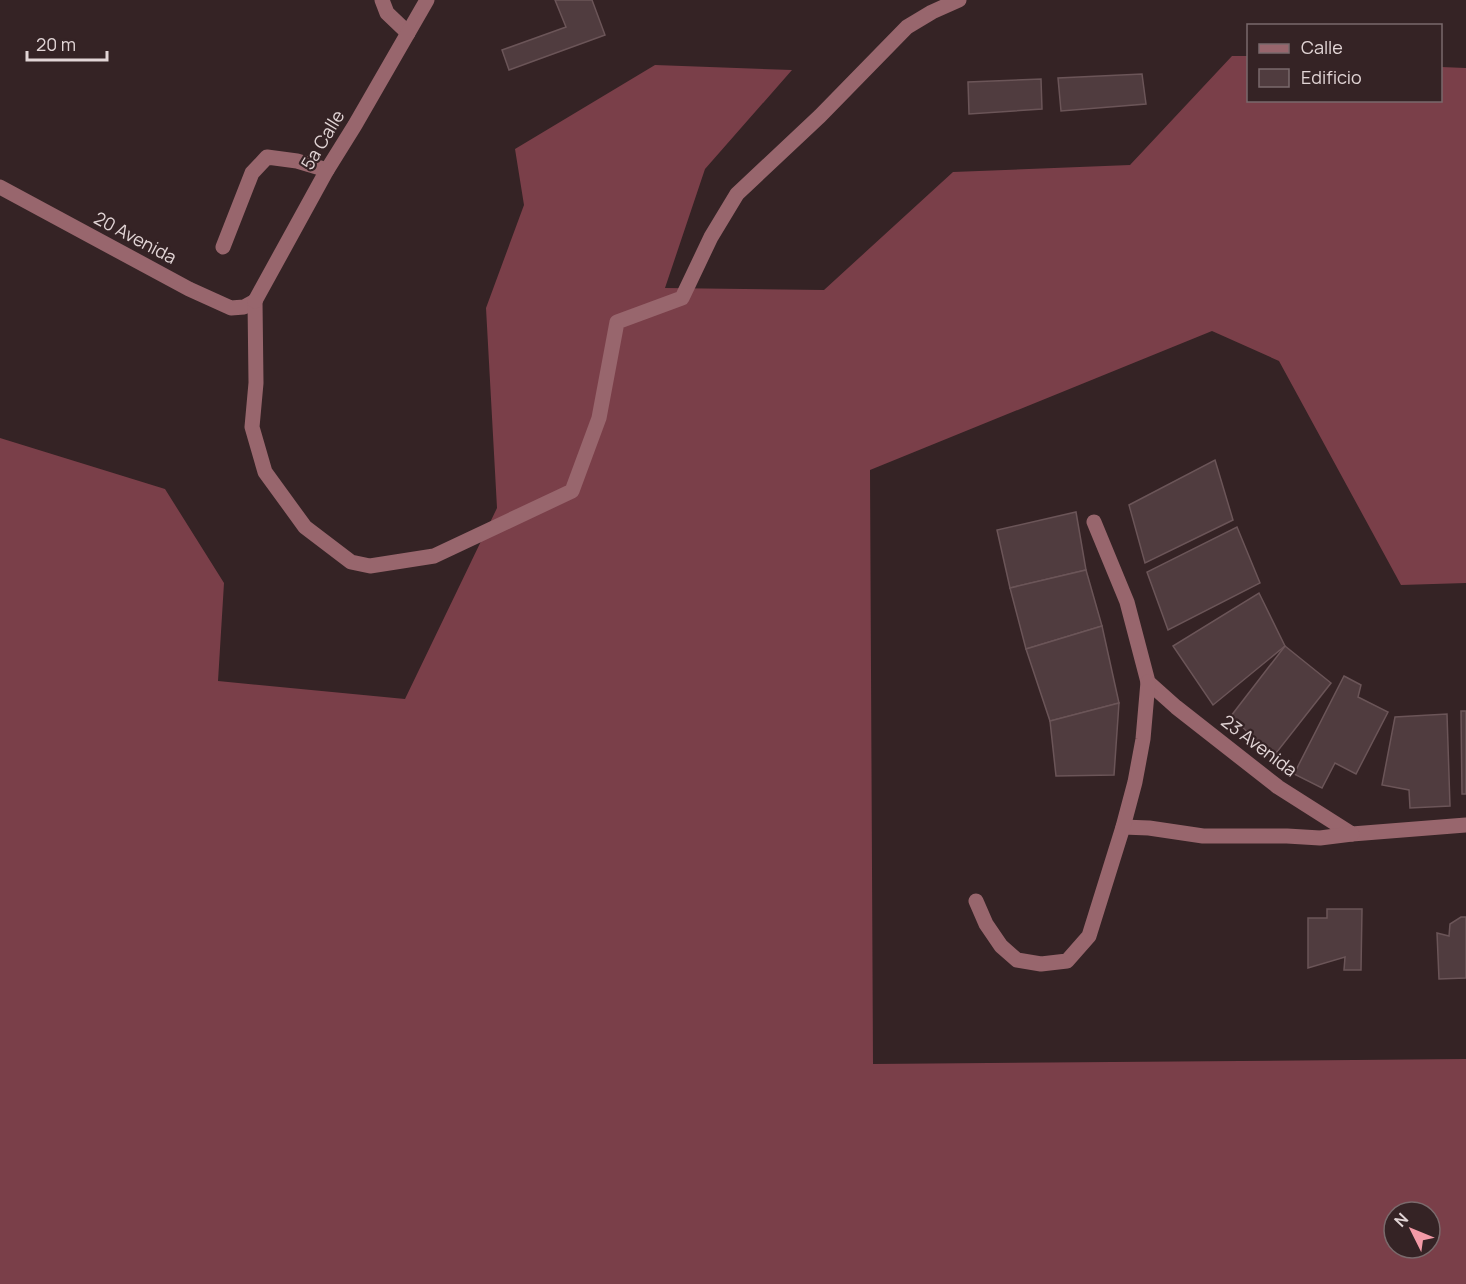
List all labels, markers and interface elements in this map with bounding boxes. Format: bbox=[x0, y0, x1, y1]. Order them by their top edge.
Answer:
scale bar bbox=[27, 24, 106, 62]
legend bbox=[1247, 24, 1442, 102]
text: 20 m bbox=[36, 32, 76, 56]
text: Calle bbox=[1301, 35, 1343, 59]
text: Edificio bbox=[1301, 65, 1362, 89]
street label: 5a Calle bbox=[295, 105, 349, 174]
street label: 20 Avenida bbox=[90, 205, 181, 269]
street label: 23 Avenida bbox=[1217, 709, 1302, 782]
north arrow bbox=[1382, 1200, 1442, 1260]
text: N bbox=[1389, 1208, 1413, 1231]

